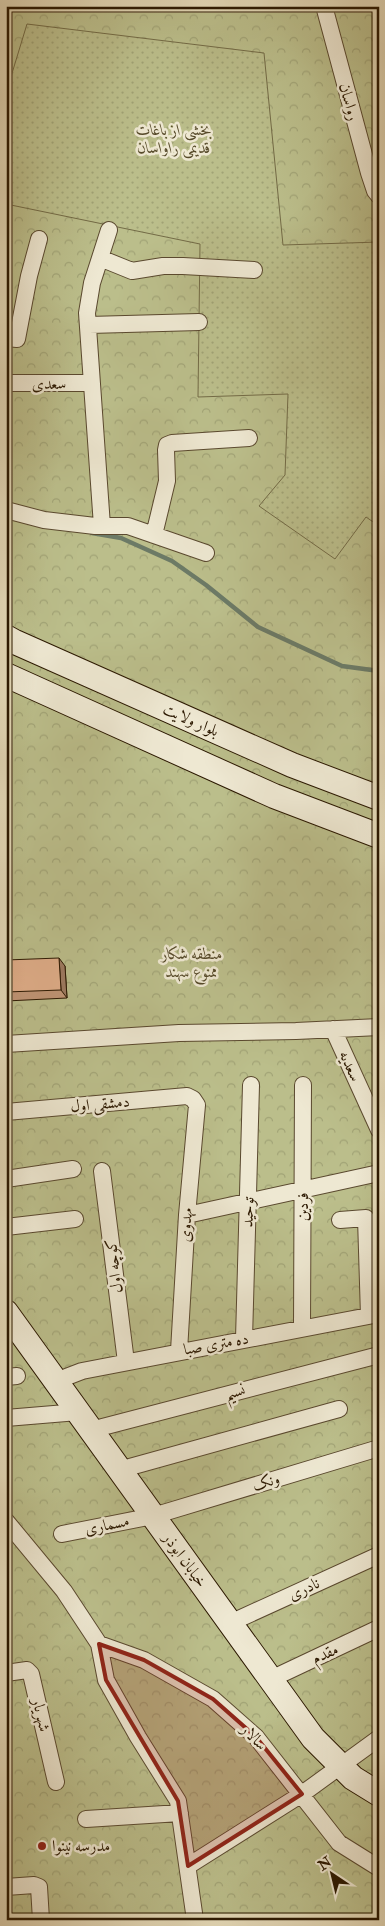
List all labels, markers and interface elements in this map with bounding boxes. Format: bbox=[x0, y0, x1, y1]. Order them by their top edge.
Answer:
street label: رواسان bbox=[334, 81, 364, 123]
park label: بخشی از باغات قدیمی راواسان bbox=[136, 120, 212, 159]
street label: سعدی bbox=[31, 374, 67, 394]
street label: بلوار ولایت bbox=[160, 699, 222, 741]
park label: منطقه شکار ممنوع سهند bbox=[160, 944, 223, 985]
street label: سعدیه bbox=[334, 1048, 366, 1084]
street label: دمشقی اول bbox=[69, 1091, 131, 1118]
street label: فردین bbox=[293, 1193, 313, 1221]
street label: توحید bbox=[237, 1195, 259, 1228]
street label: مهدوی bbox=[175, 1207, 197, 1243]
street label: کوچه اول bbox=[101, 1238, 128, 1294]
street label: ده متری صبا bbox=[182, 1328, 250, 1360]
street label: نسیم bbox=[223, 1380, 249, 1410]
street label: ونک bbox=[250, 1468, 282, 1496]
street label: مسماری bbox=[83, 1511, 131, 1539]
street label: خیابان ابوذر bbox=[157, 1527, 212, 1591]
street label: نادری bbox=[285, 1573, 323, 1605]
street label: مقدم bbox=[309, 1639, 343, 1672]
street label: شهریار bbox=[27, 1695, 55, 1734]
street label: سالار bbox=[235, 1718, 271, 1755]
place label: مدرسه نینوا bbox=[52, 1836, 110, 1856]
marker: مدرسه نینوا bbox=[36, 1840, 48, 1852]
north arrow bbox=[308, 1848, 358, 1898]
text: N bbox=[314, 1853, 335, 1875]

